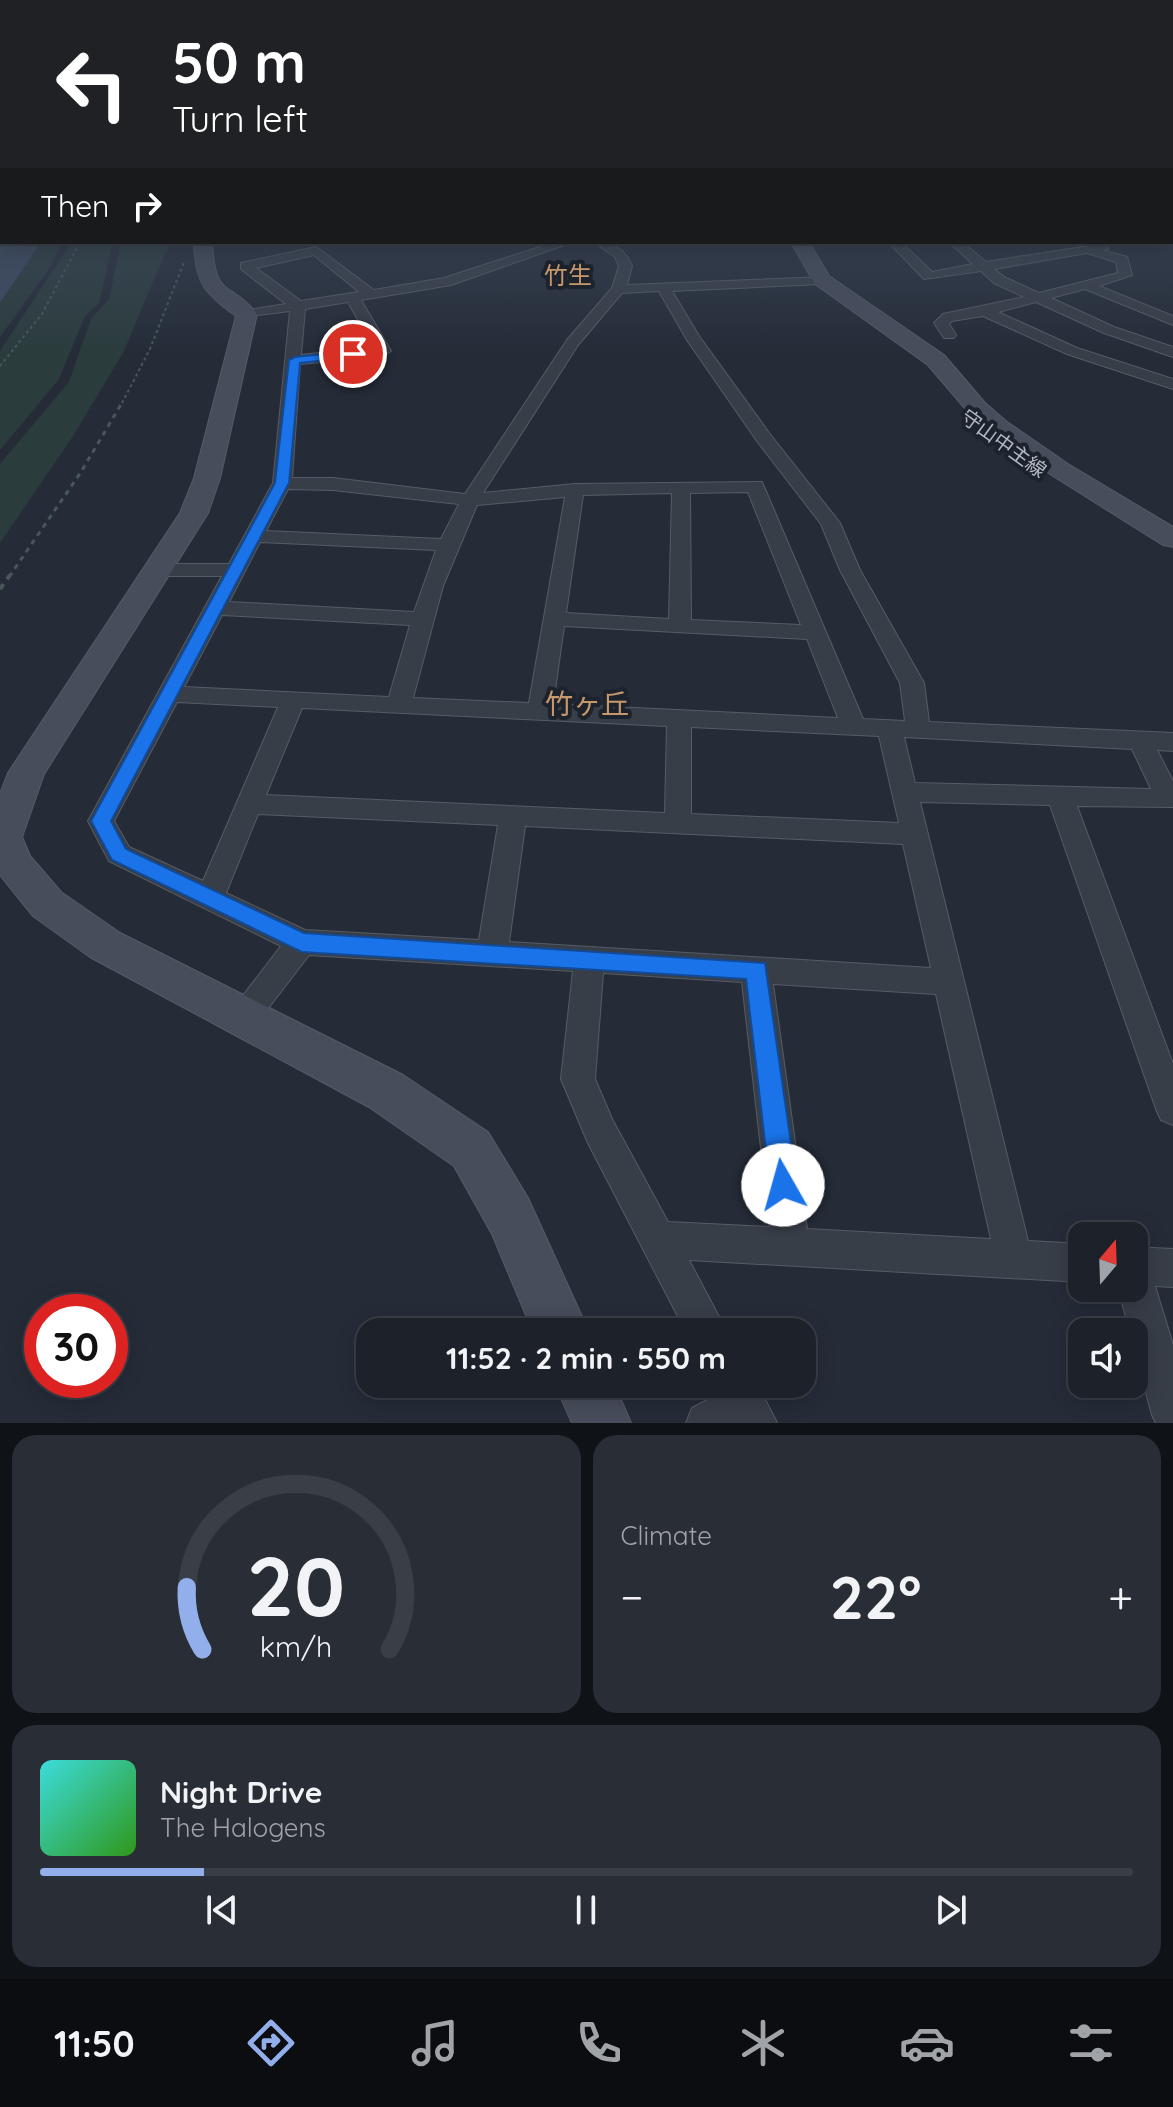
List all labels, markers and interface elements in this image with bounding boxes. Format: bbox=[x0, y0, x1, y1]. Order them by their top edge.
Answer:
text: 50 m bbox=[172, 27, 306, 97]
icon: left bbox=[40, 32, 144, 136]
text: Turn left bbox=[172, 96, 308, 141]
icon: right bbox=[125, 184, 169, 228]
text: Then bbox=[40, 187, 109, 225]
district label: 竹生 bbox=[544, 260, 592, 290]
pin bbox=[319, 320, 387, 388]
icon: arrive bbox=[331, 332, 375, 376]
street label: 守山中主線 bbox=[956, 403, 1052, 483]
district label: 竹ヶ丘 bbox=[545, 686, 629, 721]
position arrow bbox=[741, 1143, 825, 1227]
north arrow bbox=[1068, 1222, 1148, 1302]
map controls bbox=[1068, 1222, 1148, 1398]
speed limit sign: 30 bbox=[24, 1294, 128, 1398]
button: sound bbox=[1068, 1318, 1148, 1398]
text: 11:52 · 2 min · 550 m bbox=[446, 1339, 726, 1377]
text: Climate bbox=[621, 1519, 712, 1552]
text: 20 bbox=[247, 1533, 345, 1637]
text: 22° bbox=[830, 1559, 922, 1634]
text: − bbox=[621, 1569, 643, 1624]
text: + bbox=[1108, 1569, 1133, 1624]
text: km/h bbox=[260, 1628, 333, 1664]
text: Night Drive bbox=[160, 1773, 322, 1811]
text: The Halogens bbox=[160, 1811, 326, 1844]
icon: previous bbox=[200, 1888, 244, 1932]
icon: pause bbox=[564, 1888, 608, 1932]
icon: next bbox=[929, 1888, 973, 1932]
icon: directions bbox=[243, 2015, 299, 2071]
icon: music bbox=[407, 2015, 463, 2071]
icon: phone bbox=[571, 2015, 627, 2071]
icon: climate bbox=[735, 2015, 791, 2071]
icon: car bbox=[899, 2015, 955, 2071]
icon: filters bbox=[1063, 2015, 1119, 2071]
text: 11:50 bbox=[54, 2021, 135, 2066]

